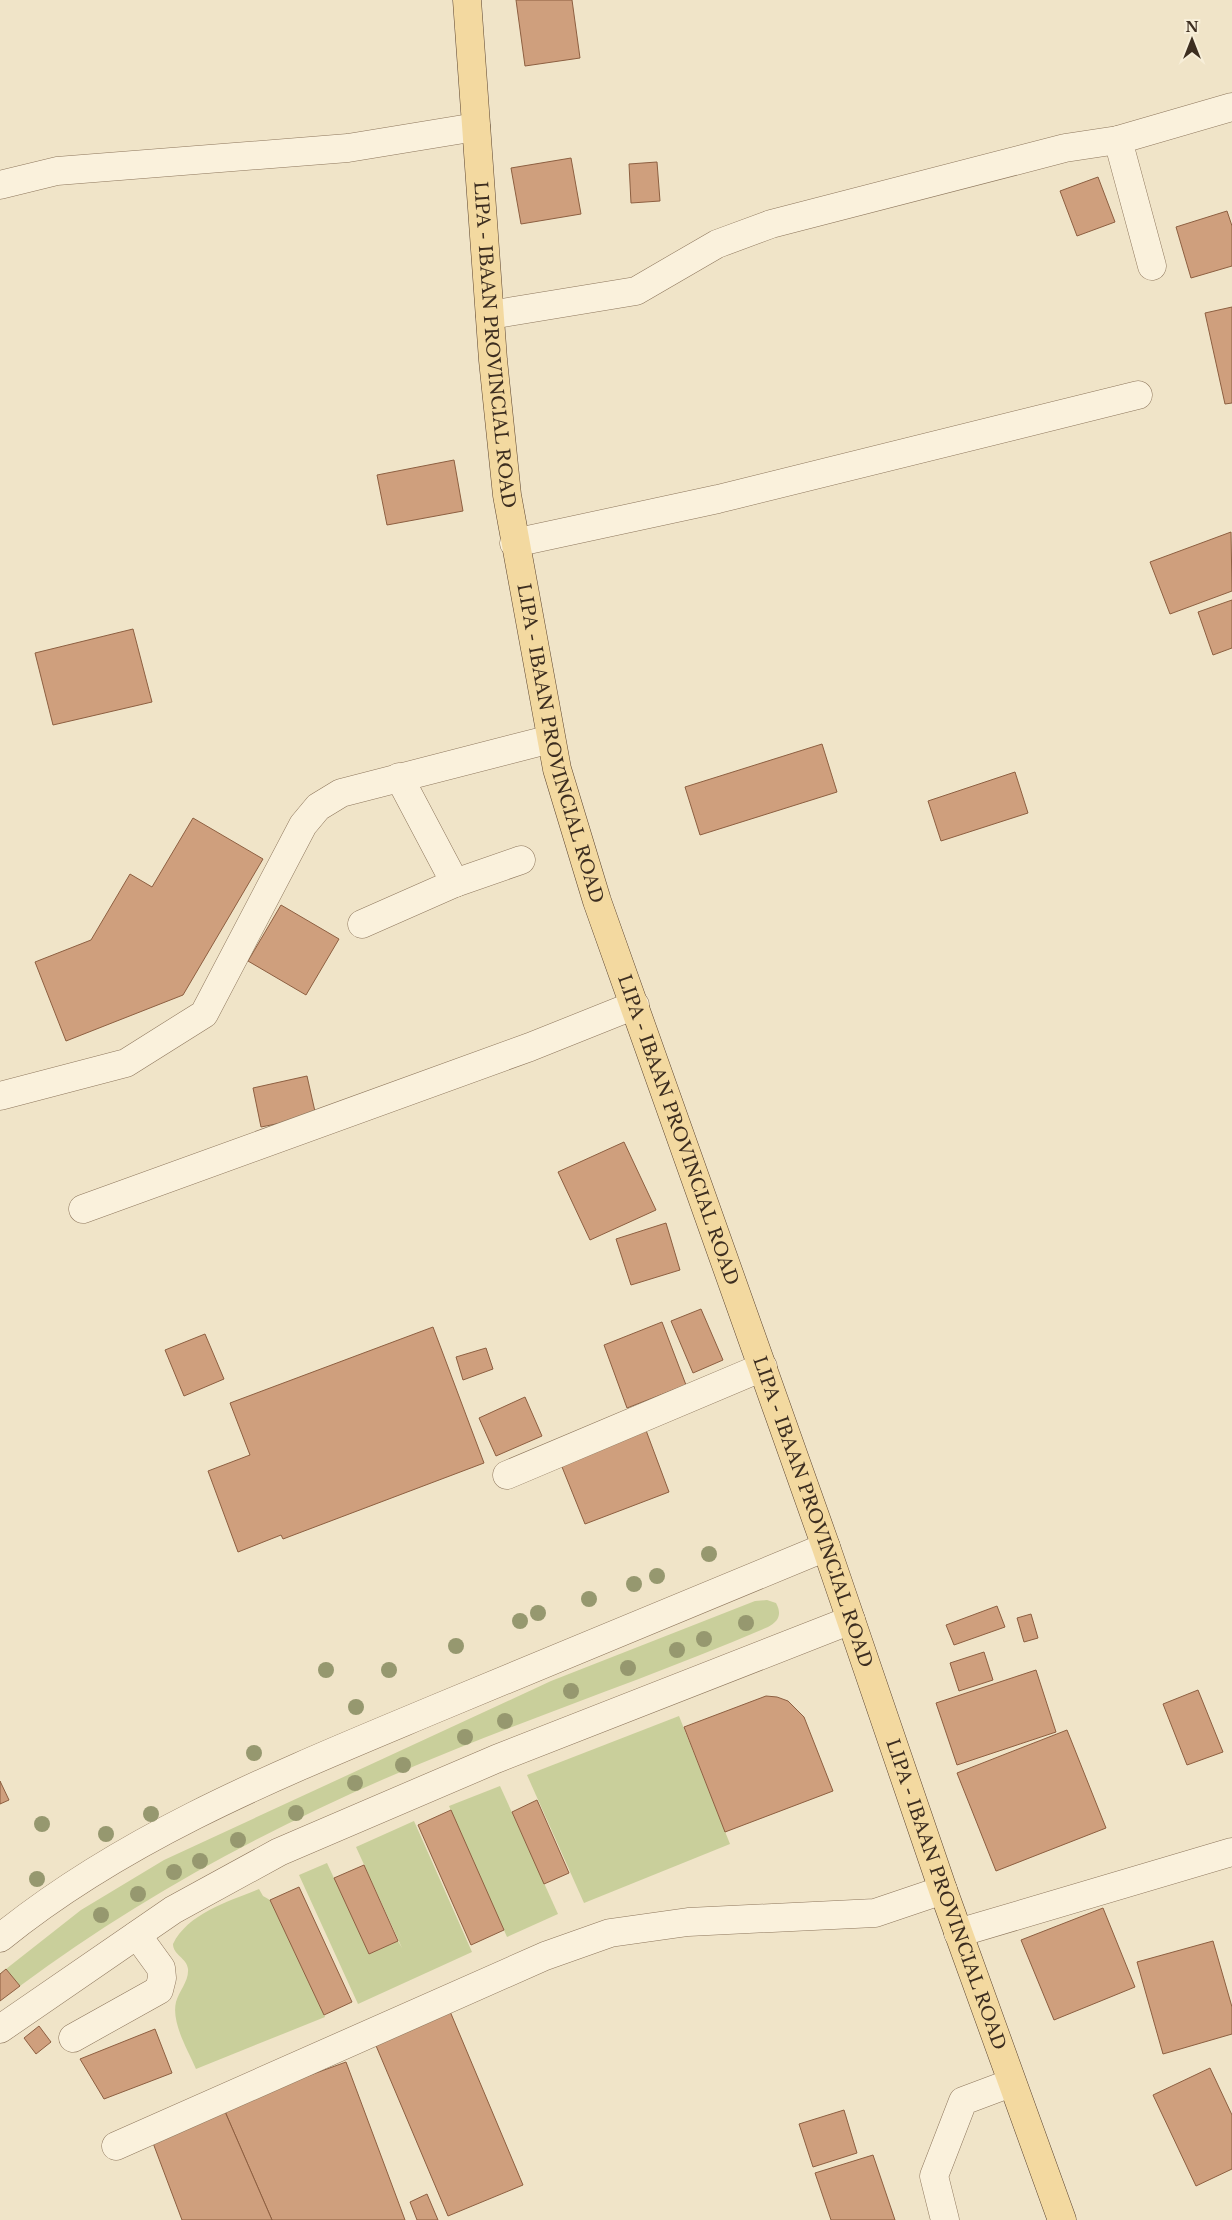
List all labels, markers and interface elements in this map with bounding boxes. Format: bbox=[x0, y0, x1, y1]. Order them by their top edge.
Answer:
north arrow bbox=[1167, 15, 1217, 65]
text: N bbox=[1185, 18, 1199, 36]
street label: LIPA - IBAAN PROVINCIAL ROAD bbox=[469, 181, 520, 510]
street label: LIPA - IBAAN PROVINCIAL ROAD bbox=[512, 582, 608, 906]
street label: LIPA - IBAAN PROVINCIAL ROAD bbox=[613, 972, 743, 1288]
street label: LIPA - IBAAN PROVINCIAL ROAD bbox=[748, 1353, 877, 1670]
street label: LIPA - IBAAN PROVINCIAL ROAD bbox=[881, 1736, 1011, 2053]

